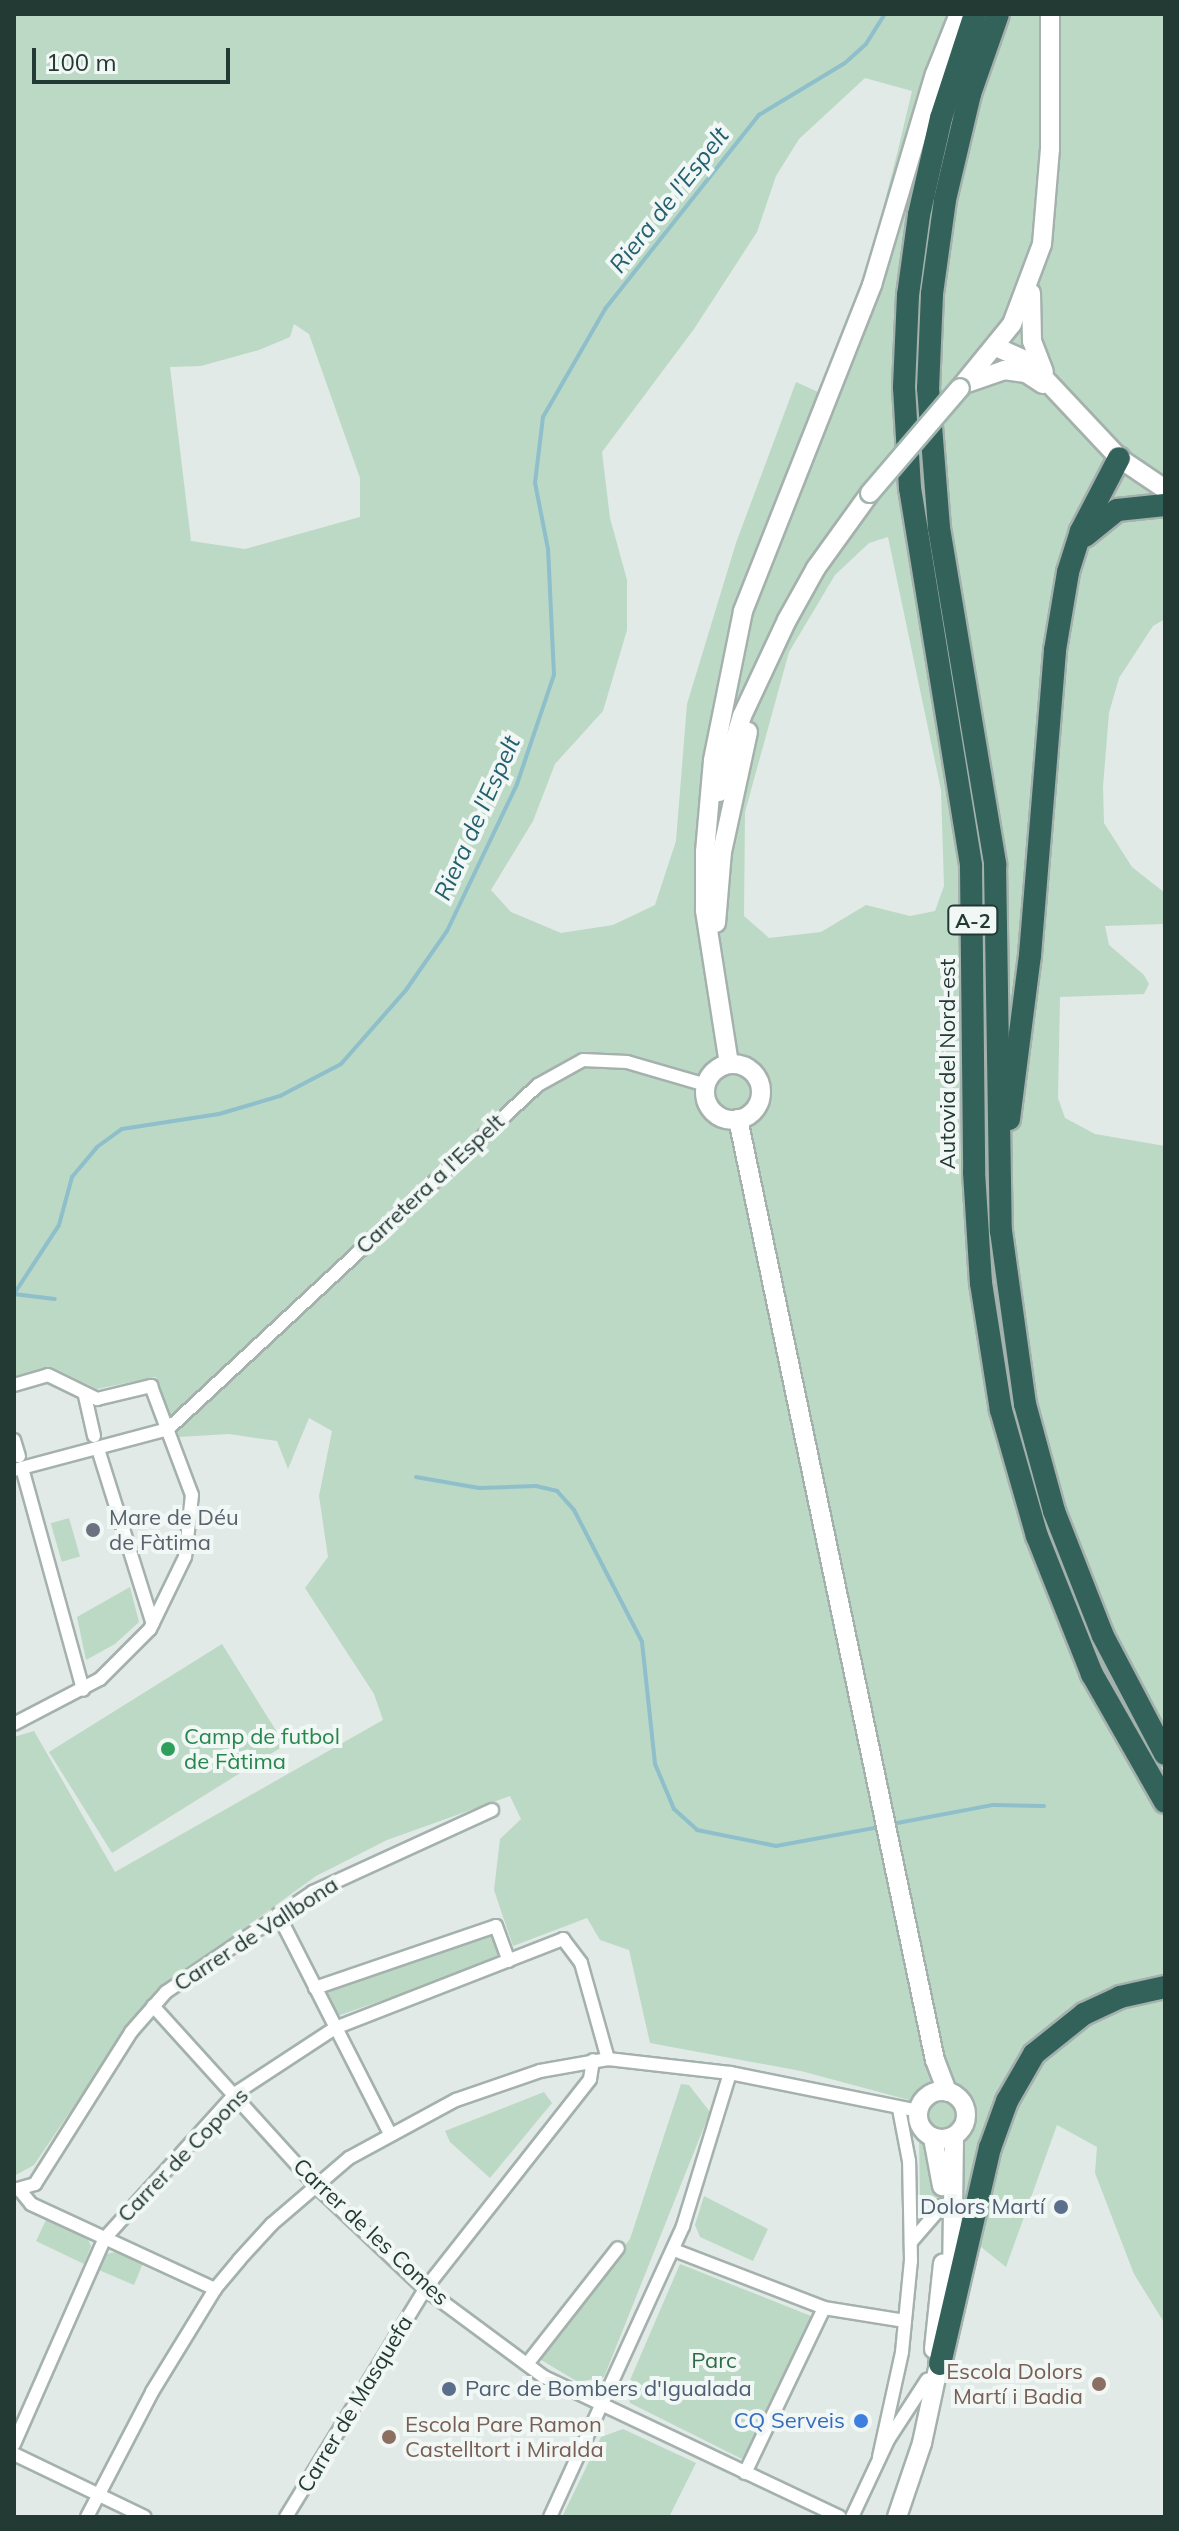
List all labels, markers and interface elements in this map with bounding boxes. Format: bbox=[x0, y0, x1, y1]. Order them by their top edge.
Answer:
scale bar bbox=[36, 32, 234, 82]
text: 100 m bbox=[46, 47, 117, 77]
water label: Riera de l'Espelt bbox=[603, 121, 735, 279]
water label: Riera de l'Espelt bbox=[428, 731, 526, 905]
road number: A-2 bbox=[947, 904, 999, 936]
street label: Autovia del Nord-est bbox=[935, 958, 961, 1170]
street label: Carretera a l'Espelt bbox=[350, 1109, 510, 1259]
place label: Mare de Déu de Fàtima bbox=[109, 1504, 239, 1556]
marker: Mare de Déu de Fàtima bbox=[84, 1521, 102, 1539]
place label: Camp de futbol de Fàtima bbox=[184, 1723, 340, 1774]
marker: Camp de futbol de Fàtima bbox=[159, 1740, 177, 1758]
street label: Carrer de Vallbona bbox=[169, 1871, 343, 1997]
street label: Carrer de Copons bbox=[112, 2082, 254, 2228]
street label: Carrer de les Comes bbox=[288, 2153, 454, 2311]
place label: Dolors Martí bbox=[920, 2194, 1045, 2220]
marker: Dolors Martí bbox=[1052, 2198, 1070, 2216]
street label: Carrer de Masquefa bbox=[292, 2311, 418, 2497]
park label: Parc bbox=[691, 2348, 737, 2374]
place label: Escola Dolors Martí i Badia bbox=[946, 2358, 1083, 2410]
marker: Escola Dolors Martí i Badia bbox=[1090, 2375, 1108, 2393]
place label: Parc de Bombers d'Igualada bbox=[465, 2376, 752, 2402]
marker: Parc de Bombers d'Igualada bbox=[440, 2380, 458, 2398]
place label: CQ Serveis bbox=[734, 2408, 845, 2434]
place label: Escola Pare Ramon Castelltort i Miralda bbox=[405, 2411, 604, 2462]
marker: CQ Serveis bbox=[852, 2412, 870, 2430]
marker: Escola Pare Ramon Castelltort i Miralda bbox=[380, 2428, 398, 2446]

